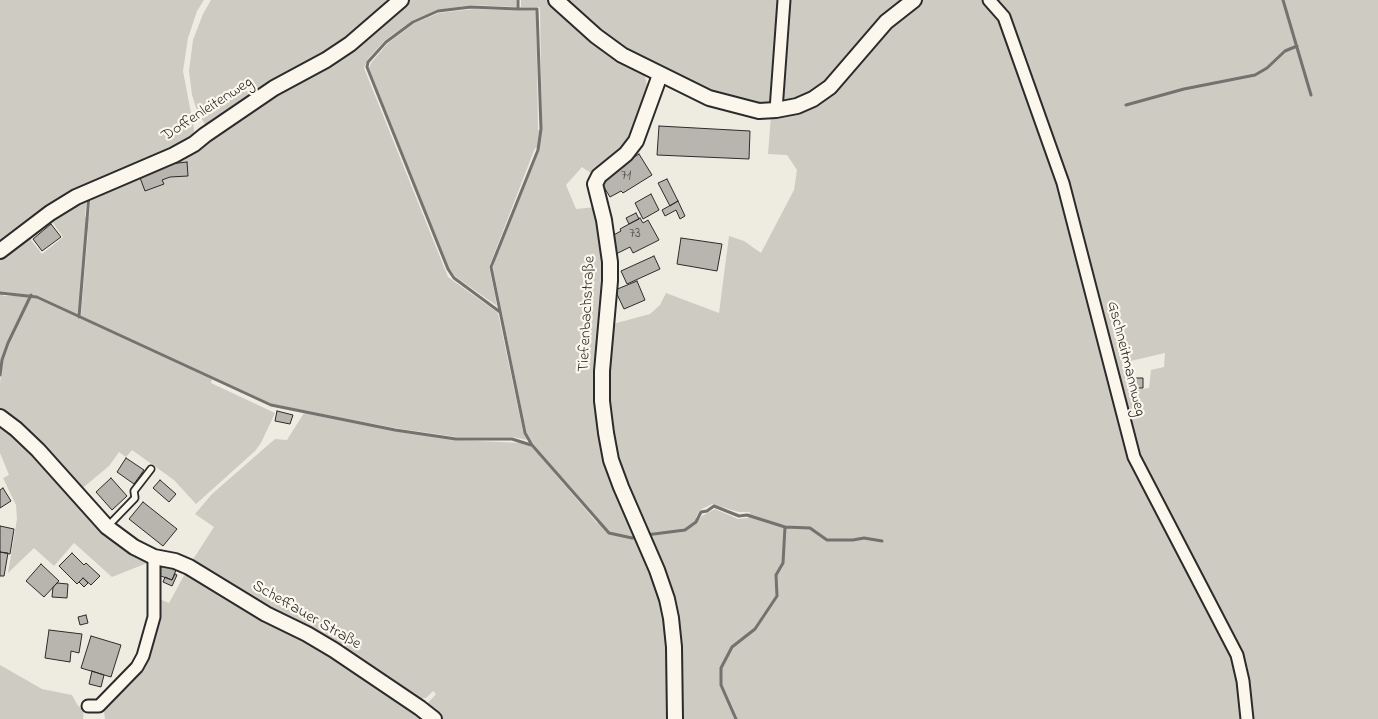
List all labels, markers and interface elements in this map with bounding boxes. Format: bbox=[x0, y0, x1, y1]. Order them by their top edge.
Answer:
street label: Doffenleitenweg bbox=[159, 73, 257, 147]
house number: 71 bbox=[621, 169, 631, 185]
house number: 73 bbox=[629, 227, 641, 243]
street label: Tiefenbachstraße bbox=[575, 256, 601, 372]
street label: Gschneitmannweg bbox=[1101, 299, 1149, 419]
street label: Scheffauer Straße bbox=[248, 577, 364, 655]

